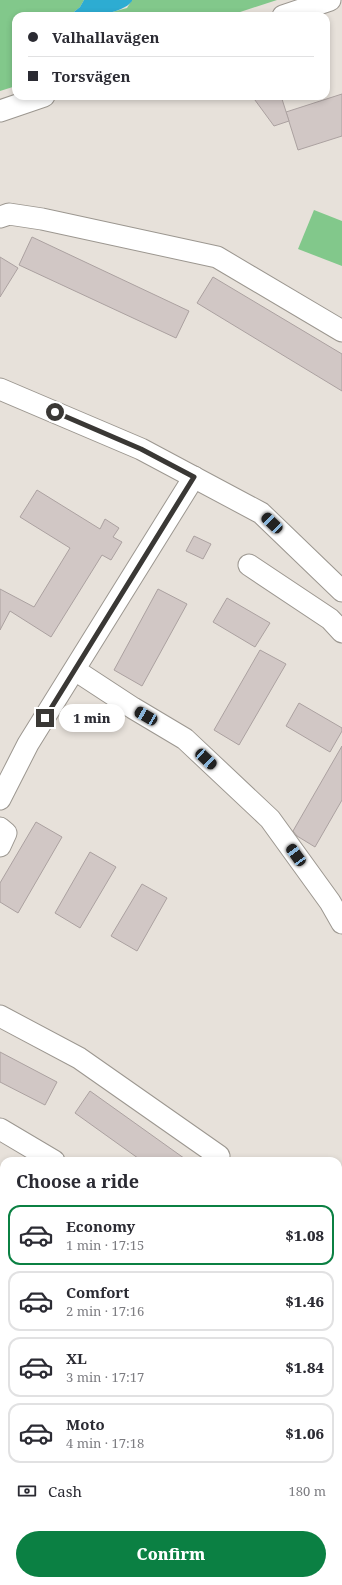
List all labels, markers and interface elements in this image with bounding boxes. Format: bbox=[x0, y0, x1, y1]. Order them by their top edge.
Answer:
text: Valhallavägen bbox=[52, 27, 160, 47]
text: Torsvägen bbox=[52, 66, 131, 86]
route start bbox=[46, 403, 64, 421]
car bbox=[259, 510, 285, 536]
callout: 1 min bbox=[59, 704, 125, 732]
car bbox=[133, 705, 159, 727]
route end bbox=[36, 709, 54, 727]
text: 1 min bbox=[73, 709, 111, 727]
car bbox=[193, 746, 219, 772]
car bbox=[284, 842, 308, 868]
text: Choose a ride bbox=[16, 1169, 139, 1193]
text: Economy bbox=[66, 1216, 135, 1236]
icon: car bbox=[18, 1217, 54, 1253]
text: $1.08 bbox=[285, 1225, 324, 1245]
text: 1 min · 17:15 bbox=[66, 1236, 144, 1254]
text: Comfort bbox=[66, 1282, 129, 1302]
icon: car bbox=[18, 1283, 54, 1319]
text: $1.46 bbox=[285, 1291, 324, 1311]
text: 2 min · 17:16 bbox=[66, 1302, 144, 1320]
text: XL bbox=[66, 1348, 87, 1368]
icon: car bbox=[18, 1349, 54, 1385]
text: $1.84 bbox=[285, 1357, 324, 1377]
text: 3 min · 17:17 bbox=[66, 1368, 144, 1386]
text: Moto bbox=[66, 1414, 105, 1434]
icon: car bbox=[18, 1415, 54, 1451]
text: $1.06 bbox=[285, 1423, 324, 1443]
text: 4 min · 17:18 bbox=[66, 1434, 144, 1452]
icon: cash bbox=[16, 1480, 38, 1502]
text: Cash bbox=[48, 1481, 82, 1501]
text: 180 m bbox=[289, 1482, 326, 1500]
button: Confirm bbox=[16, 1531, 326, 1577]

